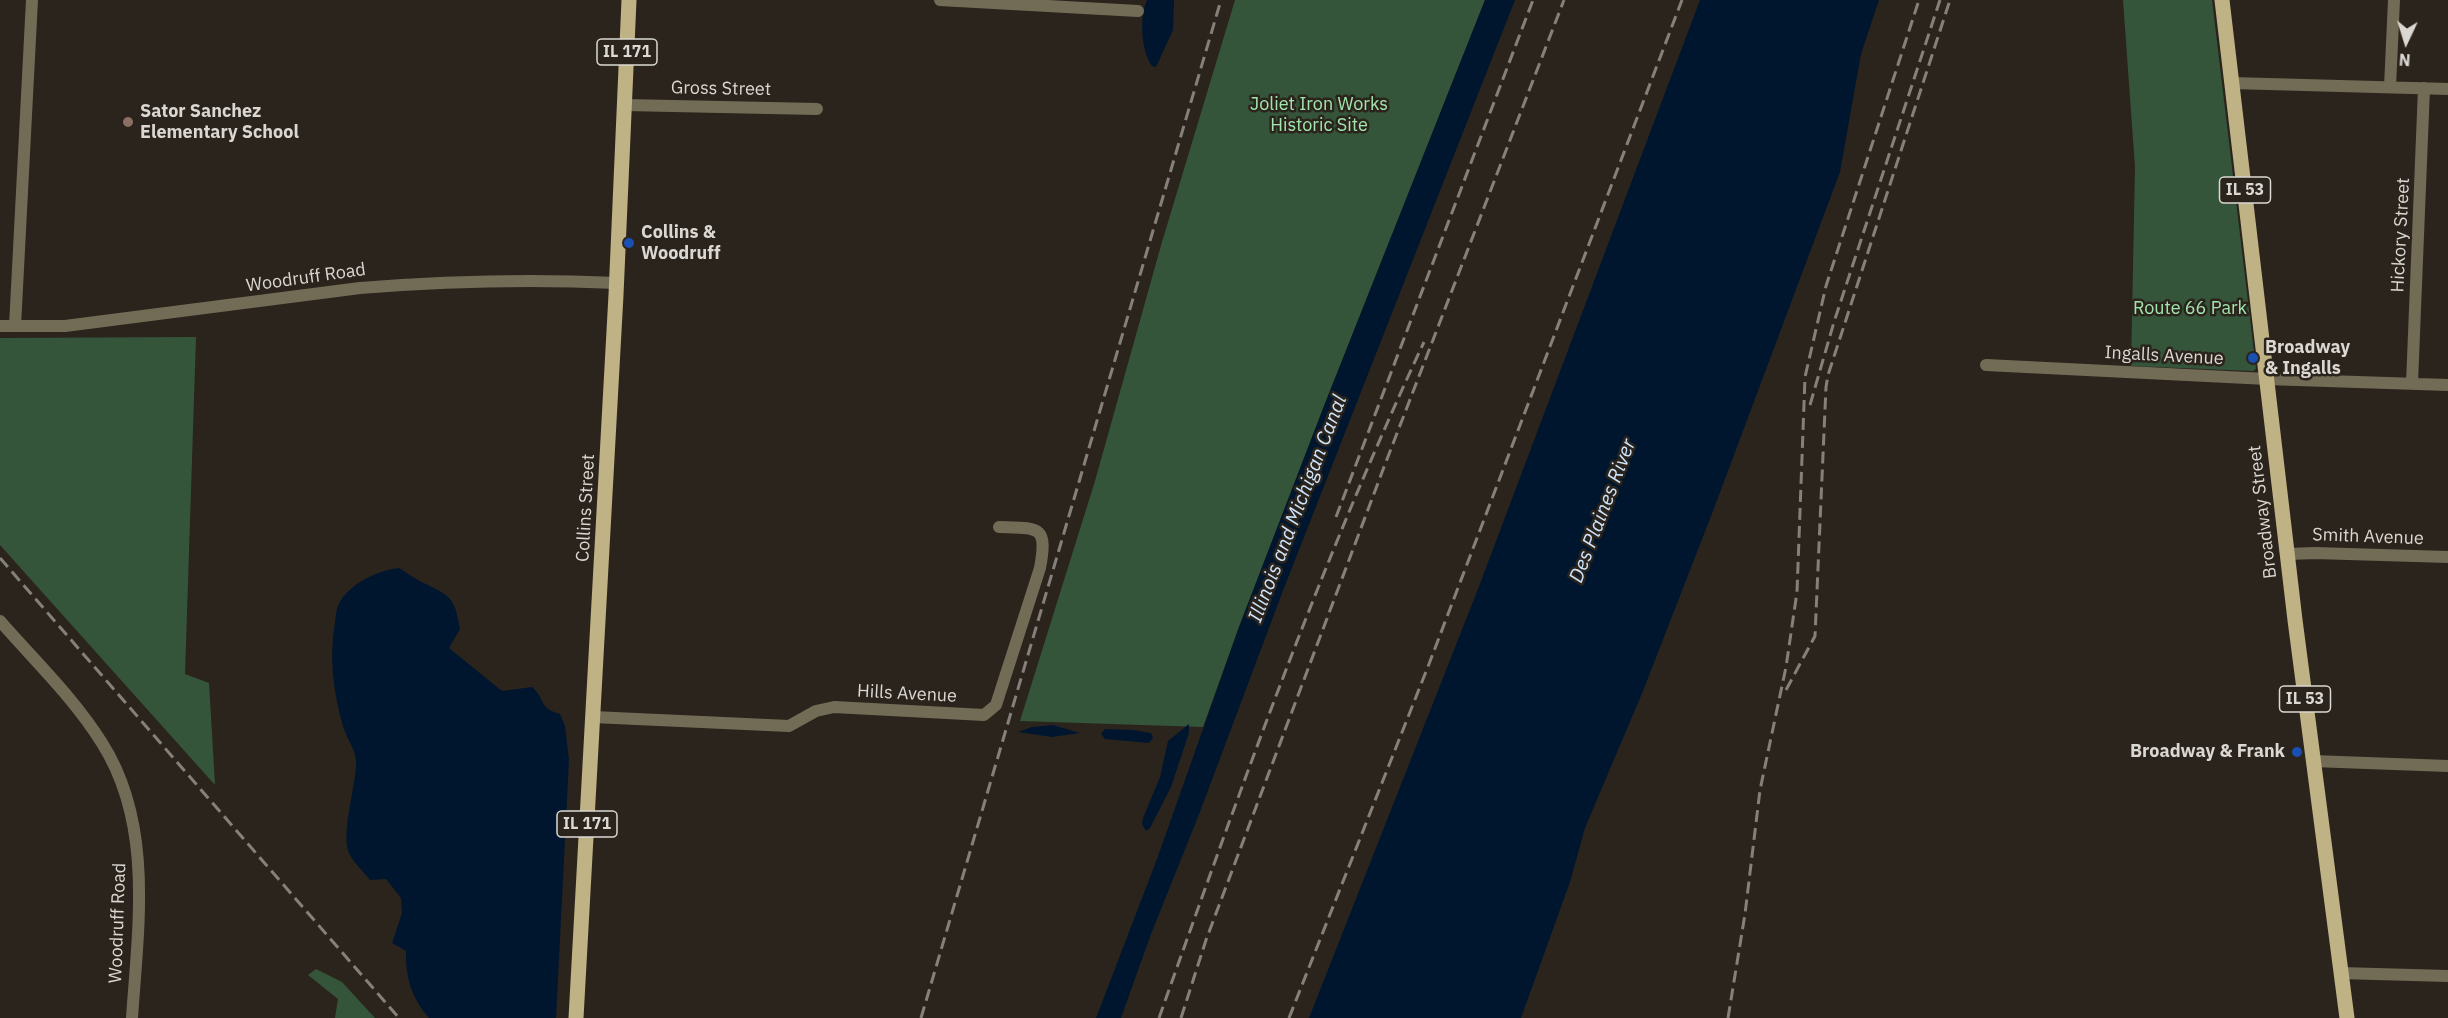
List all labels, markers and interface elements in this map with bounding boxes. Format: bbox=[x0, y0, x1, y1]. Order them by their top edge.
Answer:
north arrow bbox=[2376, 12, 2436, 72]
road number: IL 171 bbox=[597, 39, 657, 65]
text: N bbox=[2398, 50, 2411, 70]
street label: Gross Street bbox=[671, 77, 771, 101]
park label: Joliet Iron Works Historic Site bbox=[1250, 94, 1388, 136]
place label: Sator Sanchez Elementary School bbox=[140, 101, 299, 144]
marker: Sator Sanchez Elementary School bbox=[121, 115, 135, 129]
road number: IL 53 bbox=[2220, 177, 2270, 203]
street label: Hickory Street bbox=[2387, 177, 2415, 293]
place label: Collins & Woodruff bbox=[641, 222, 720, 264]
marker: Collins & Woodruff bbox=[622, 236, 636, 250]
street label: Woodruff Road bbox=[245, 259, 367, 297]
park label: Route 66 Park bbox=[2133, 298, 2247, 320]
place label: Broadway & Ingalls bbox=[2265, 337, 2350, 380]
street label: Ingalls Avenue bbox=[2104, 342, 2224, 370]
marker: Broadway & Ingalls bbox=[2246, 351, 2260, 365]
water label: Illinois and Michigan Canal bbox=[1244, 392, 1352, 626]
water label: Des Plaines River bbox=[1565, 436, 1641, 586]
street label: Broadway Street bbox=[2244, 444, 2282, 580]
street label: Collins Street bbox=[572, 453, 600, 563]
street label: Smith Avenue bbox=[2312, 524, 2424, 550]
street label: Hills Avenue bbox=[856, 681, 958, 707]
road number: IL 53 bbox=[2280, 686, 2330, 712]
place label: Broadway & Frank bbox=[2130, 741, 2285, 763]
marker: Broadway & Frank bbox=[2290, 745, 2304, 759]
road number: IL 171 bbox=[557, 811, 617, 837]
street label: Woodruff Road bbox=[105, 862, 131, 984]

